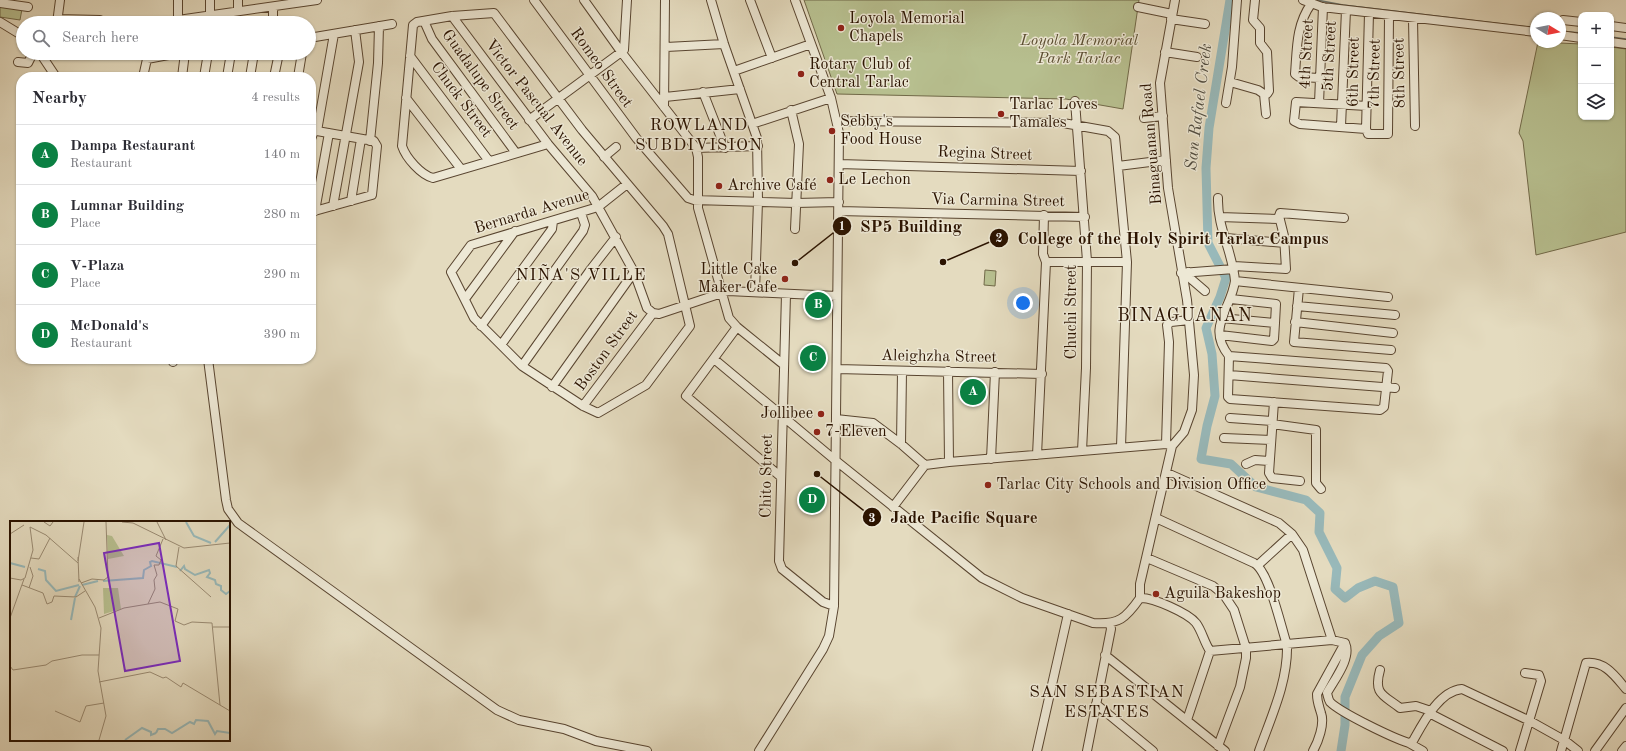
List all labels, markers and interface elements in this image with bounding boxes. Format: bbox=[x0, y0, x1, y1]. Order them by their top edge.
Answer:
place label: Loyola Memorial Chapels bbox=[849, 11, 965, 45]
north arrow bbox=[1530, 12, 1566, 48]
map controls bbox=[1578, 12, 1614, 120]
button: + bbox=[1578, 12, 1614, 48]
search box bbox=[16, 16, 316, 60]
street label: 4th Street bbox=[1297, 18, 1317, 90]
street label: 5th Street bbox=[1320, 20, 1340, 92]
marker: Loyola Memorial Chapels bbox=[836, 23, 846, 33]
street label: Romeo Street bbox=[567, 25, 635, 111]
icon: search bbox=[30, 27, 52, 49]
street label: Guadalupe Street bbox=[438, 27, 522, 133]
text: Search here bbox=[62, 31, 139, 46]
park label: Loyola Memorial Park Tarlac bbox=[1019, 33, 1138, 67]
street label: 6th Street bbox=[1345, 36, 1363, 107]
street label: Victor Pascual Avenue bbox=[482, 37, 590, 169]
street label: 8th Street bbox=[1391, 37, 1409, 108]
street label: 7th Street bbox=[1366, 38, 1384, 109]
water label: San Rafael Creek bbox=[1183, 43, 1215, 171]
button: − bbox=[1578, 48, 1614, 84]
place label: Rotary Club of Central Tarlac bbox=[809, 57, 912, 91]
street label: Chuck Street bbox=[427, 59, 495, 141]
marker: Rotary Club of Central Tarlac bbox=[796, 69, 806, 79]
street label: Binaguanan Road bbox=[1139, 82, 1165, 206]
button: layers bbox=[1578, 84, 1614, 120]
text: Nearby bbox=[32, 90, 87, 107]
text: 4 results bbox=[251, 91, 300, 104]
place label: Tarlac Loves Tamales bbox=[1009, 97, 1098, 131]
marker: Tarlac Loves Tamales bbox=[996, 109, 1006, 119]
place label: Sebby's Food House bbox=[840, 114, 922, 148]
district label: ROWLAND SUBDIVISION bbox=[635, 117, 763, 154]
marker: Sebby's Food House bbox=[827, 126, 837, 136]
text: Dampa Restaurant bbox=[70, 139, 195, 154]
street label: Regina Street bbox=[937, 144, 1033, 164]
text: A bbox=[40, 148, 50, 161]
text: 140 m bbox=[263, 148, 300, 161]
text: Restaurant bbox=[70, 157, 132, 170]
place label: Le Lechon bbox=[838, 172, 911, 188]
marker: Le Lechon bbox=[825, 175, 835, 185]
place label: Archive Café bbox=[727, 178, 817, 194]
marker: Archive Café bbox=[714, 181, 724, 191]
street label: Bernarda Avenue bbox=[472, 187, 592, 237]
street label: Via Carmina Street bbox=[931, 192, 1066, 210]
text: Lumnar Building bbox=[70, 199, 184, 214]
text: B bbox=[40, 208, 50, 221]
text: 280 m bbox=[263, 208, 300, 221]
callout: SP5 Building bbox=[832, 212, 970, 241]
text: Place bbox=[70, 217, 100, 230]
text: SP5 Building bbox=[860, 219, 962, 236]
text: 1 bbox=[839, 221, 845, 233]
callout: College of the Holy Spirit Tarlac Campus bbox=[989, 223, 1336, 252]
text: College of the Holy Spirit Tarlac Campus bbox=[1017, 231, 1329, 248]
text: 2 bbox=[996, 233, 1003, 245]
text: V-Plaza bbox=[70, 259, 124, 274]
place label: Little Cake Maker Cafe bbox=[698, 262, 777, 296]
district label: NIÑA'S VILLE bbox=[515, 263, 647, 284]
street label: Chuchi Street bbox=[1064, 264, 1080, 359]
text: C bbox=[41, 268, 49, 281]
text: 290 m bbox=[263, 268, 300, 281]
marker: Little Cake Maker Cafe bbox=[780, 274, 790, 284]
text: Place bbox=[70, 277, 100, 290]
pin: B bbox=[805, 290, 831, 320]
your location bbox=[1013, 293, 1033, 313]
district label: BINAGUANAN bbox=[1117, 307, 1253, 325]
street label: Boston Street bbox=[573, 308, 642, 394]
text: McDonald's bbox=[70, 319, 148, 334]
text: D bbox=[40, 328, 50, 341]
text: 390 m bbox=[263, 328, 300, 341]
text: Restaurant bbox=[70, 337, 132, 350]
pin: C bbox=[800, 343, 826, 373]
street label: Aleighzha Street bbox=[881, 348, 998, 366]
pin: A bbox=[960, 377, 986, 407]
place label: Jollibee bbox=[761, 406, 813, 422]
marker: Jollibee bbox=[816, 409, 826, 419]
place label: 7-Eleven bbox=[825, 424, 887, 440]
marker: 7-Eleven bbox=[812, 427, 822, 437]
street label: Chito Street bbox=[758, 433, 776, 518]
place label: Tarlac City Schools and Division Office bbox=[996, 477, 1266, 493]
marker: Tarlac City Schools and Division Office bbox=[983, 480, 993, 490]
pin: D bbox=[799, 485, 825, 515]
callout: Jade Pacific Square bbox=[862, 503, 1046, 532]
text: Jade Pacific Square bbox=[890, 510, 1038, 527]
text: 3 bbox=[869, 513, 876, 525]
inset map bbox=[10, 521, 230, 741]
place label: Aguila Bakeshop bbox=[1164, 586, 1281, 602]
marker: Aguila Bakeshop bbox=[1151, 589, 1161, 599]
district label: SAN SEBASTIAN ESTATES bbox=[1029, 684, 1185, 721]

